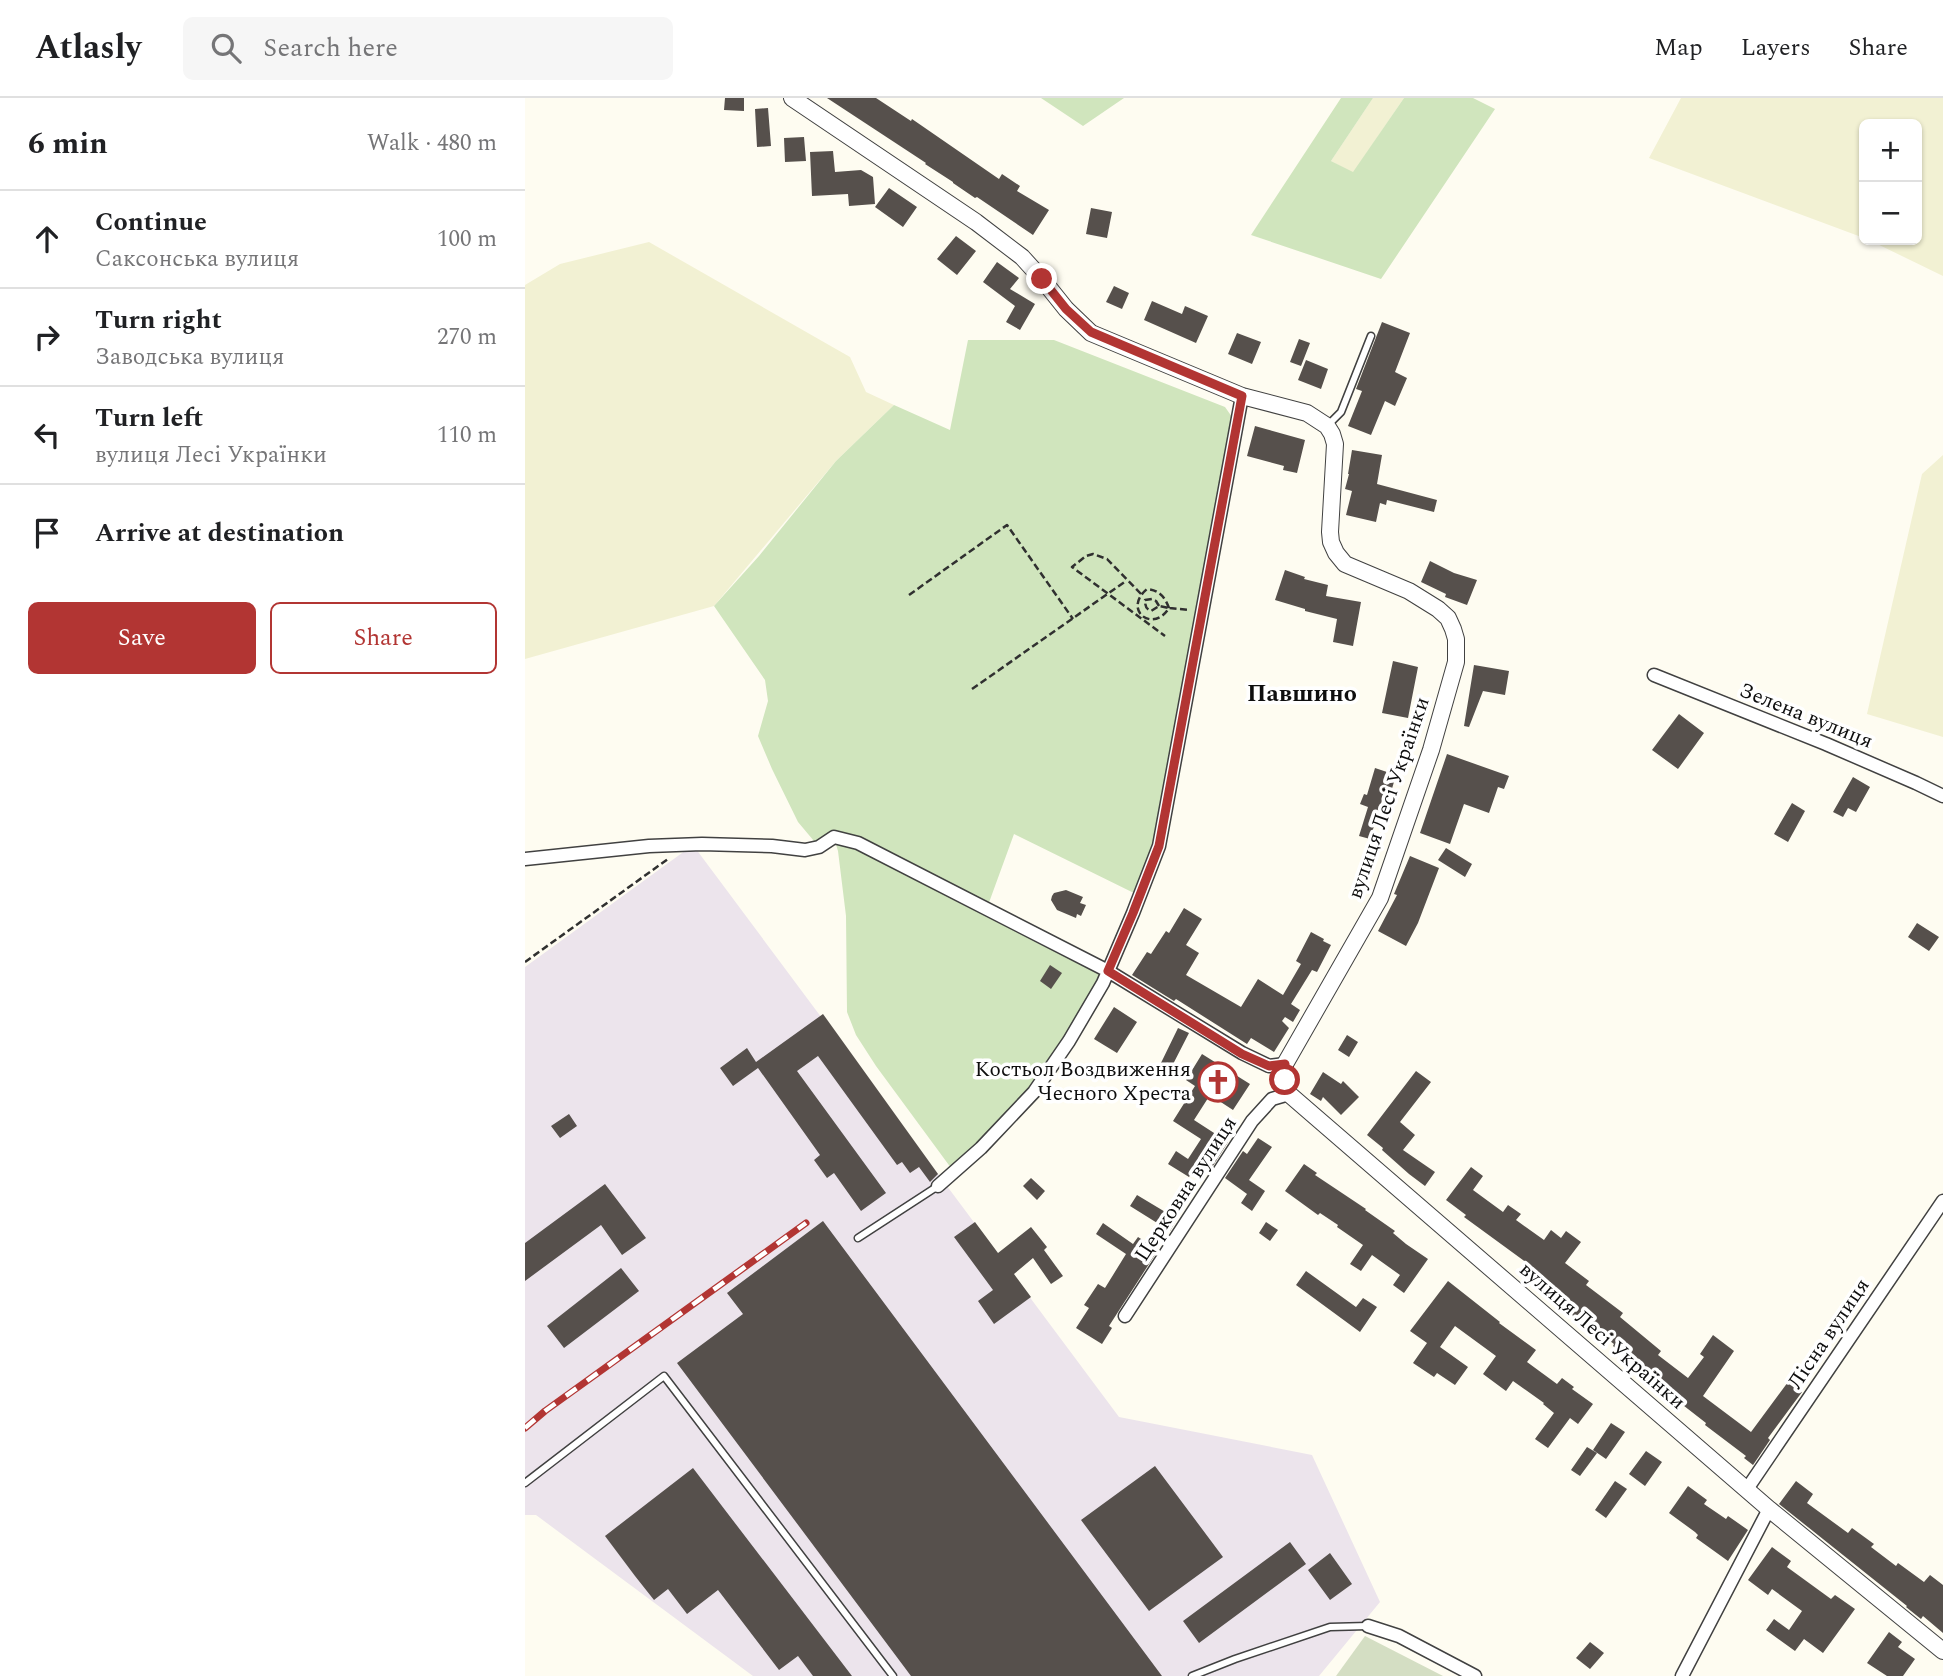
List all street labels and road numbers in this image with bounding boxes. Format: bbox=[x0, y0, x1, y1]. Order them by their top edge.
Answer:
street label: Зелена вулиця bbox=[1734, 675, 1878, 757]
street label: вулиця Лесі Українки bbox=[1339, 693, 1439, 903]
street label: Церковна вулиця bbox=[1127, 1110, 1245, 1268]
street label: вулиця Лесі Українки bbox=[1512, 1254, 1692, 1418]
street label: Лісна вулиця bbox=[1780, 1272, 1878, 1396]

